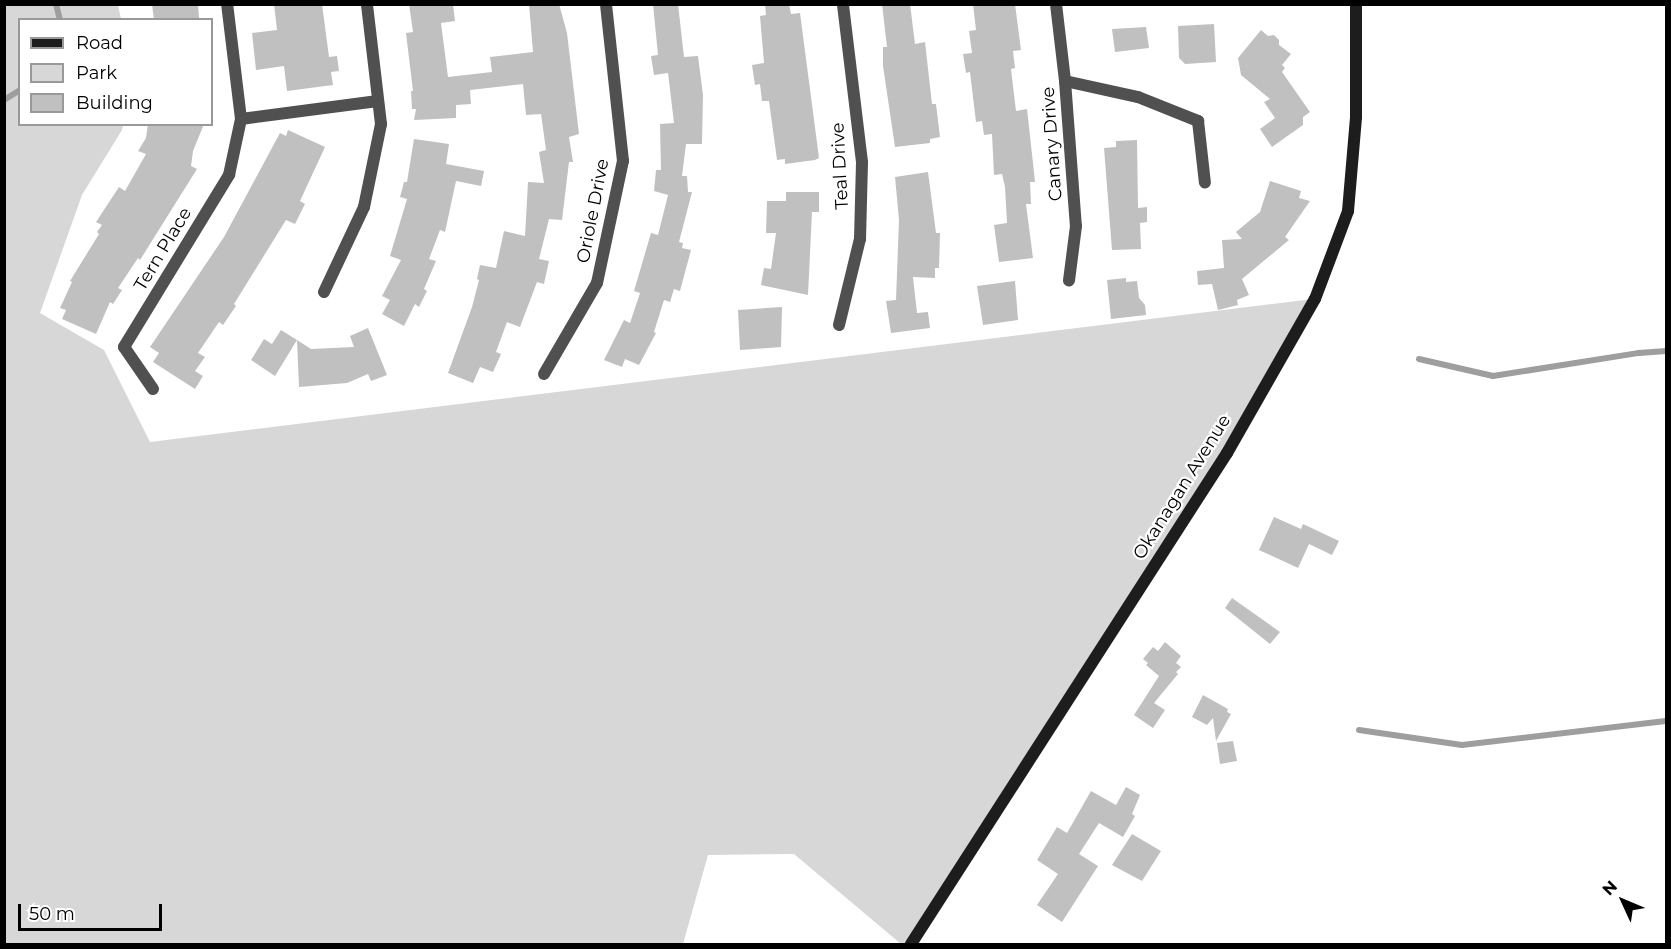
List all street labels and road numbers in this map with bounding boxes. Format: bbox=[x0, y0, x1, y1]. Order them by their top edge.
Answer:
street label: Canary Drive bbox=[1037, 86, 1067, 202]
street label: Teal Drive bbox=[827, 122, 853, 210]
street label: Oriole Drive bbox=[572, 157, 614, 265]
street label: Tern Place bbox=[130, 203, 196, 295]
street label: Okanagan Avenue bbox=[1129, 411, 1235, 563]

